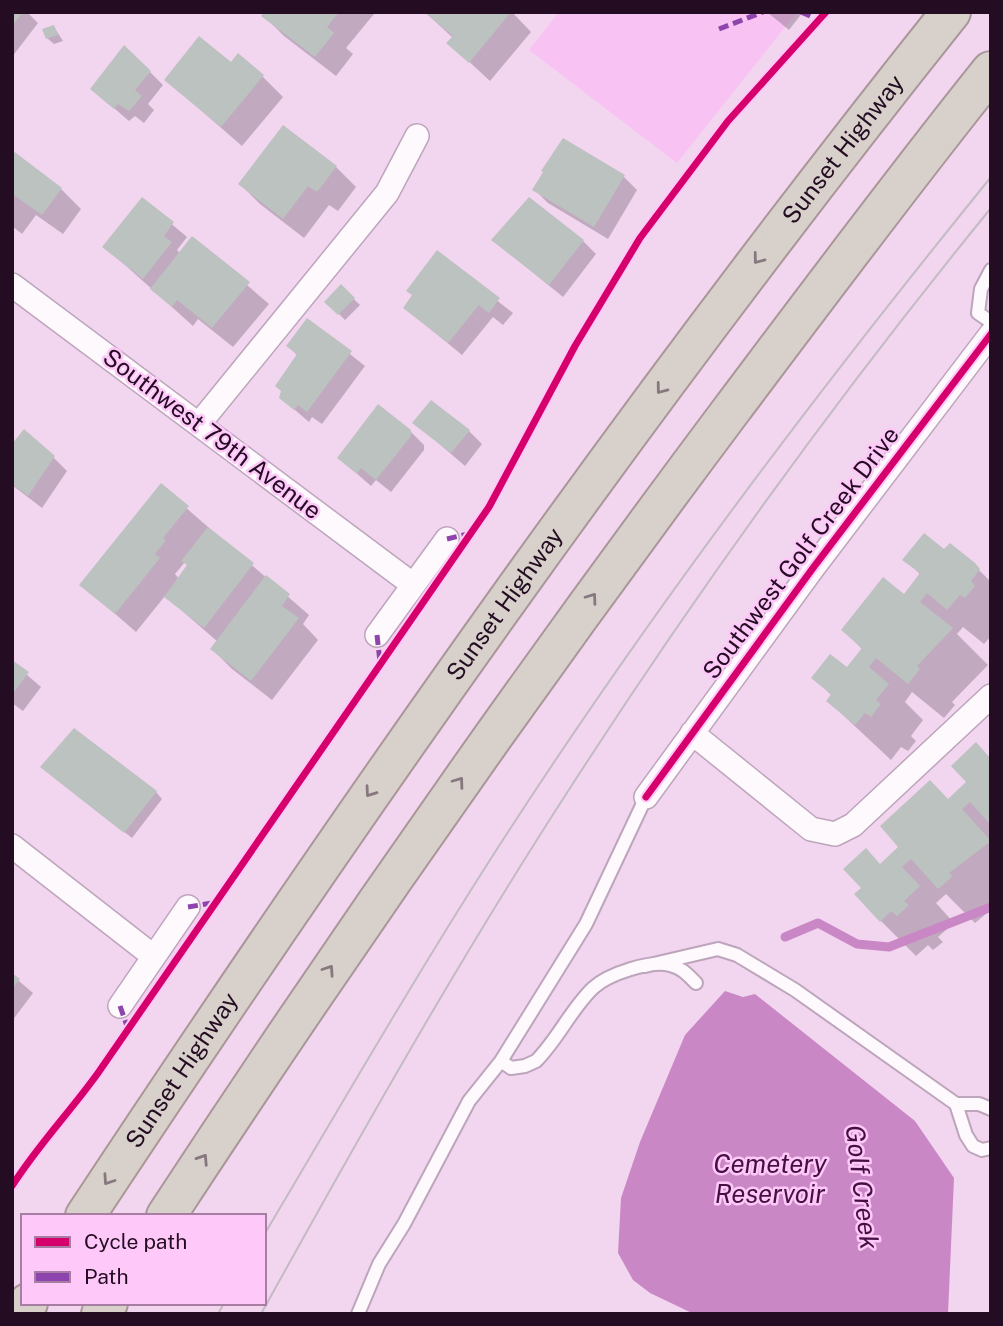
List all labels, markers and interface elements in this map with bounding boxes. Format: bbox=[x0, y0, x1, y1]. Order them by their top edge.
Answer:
street label: Sunset Highway bbox=[776, 68, 909, 229]
one-way arrow bbox=[754, 252, 767, 264]
street label: Southwest 79th Avenue bbox=[98, 342, 327, 524]
one-way arrow bbox=[656, 381, 669, 394]
street label: Southwest Golf Creek Drive bbox=[696, 421, 904, 684]
street label: Sunset Highway bbox=[440, 522, 568, 685]
one-way arrow bbox=[584, 593, 596, 606]
one-way arrow bbox=[451, 778, 463, 790]
one-way arrow bbox=[366, 784, 378, 797]
one-way arrow bbox=[321, 965, 334, 978]
street label: Sunset Highway bbox=[119, 987, 244, 1153]
water label: Golf Creek bbox=[839, 1123, 886, 1251]
water label: Cemetery Reservoir bbox=[713, 1148, 828, 1209]
one-way arrow bbox=[195, 1153, 208, 1166]
one-way arrow bbox=[103, 1173, 116, 1186]
legend bbox=[21, 1214, 266, 1305]
text: Cycle path bbox=[84, 1229, 187, 1254]
text: Path bbox=[84, 1264, 129, 1289]

